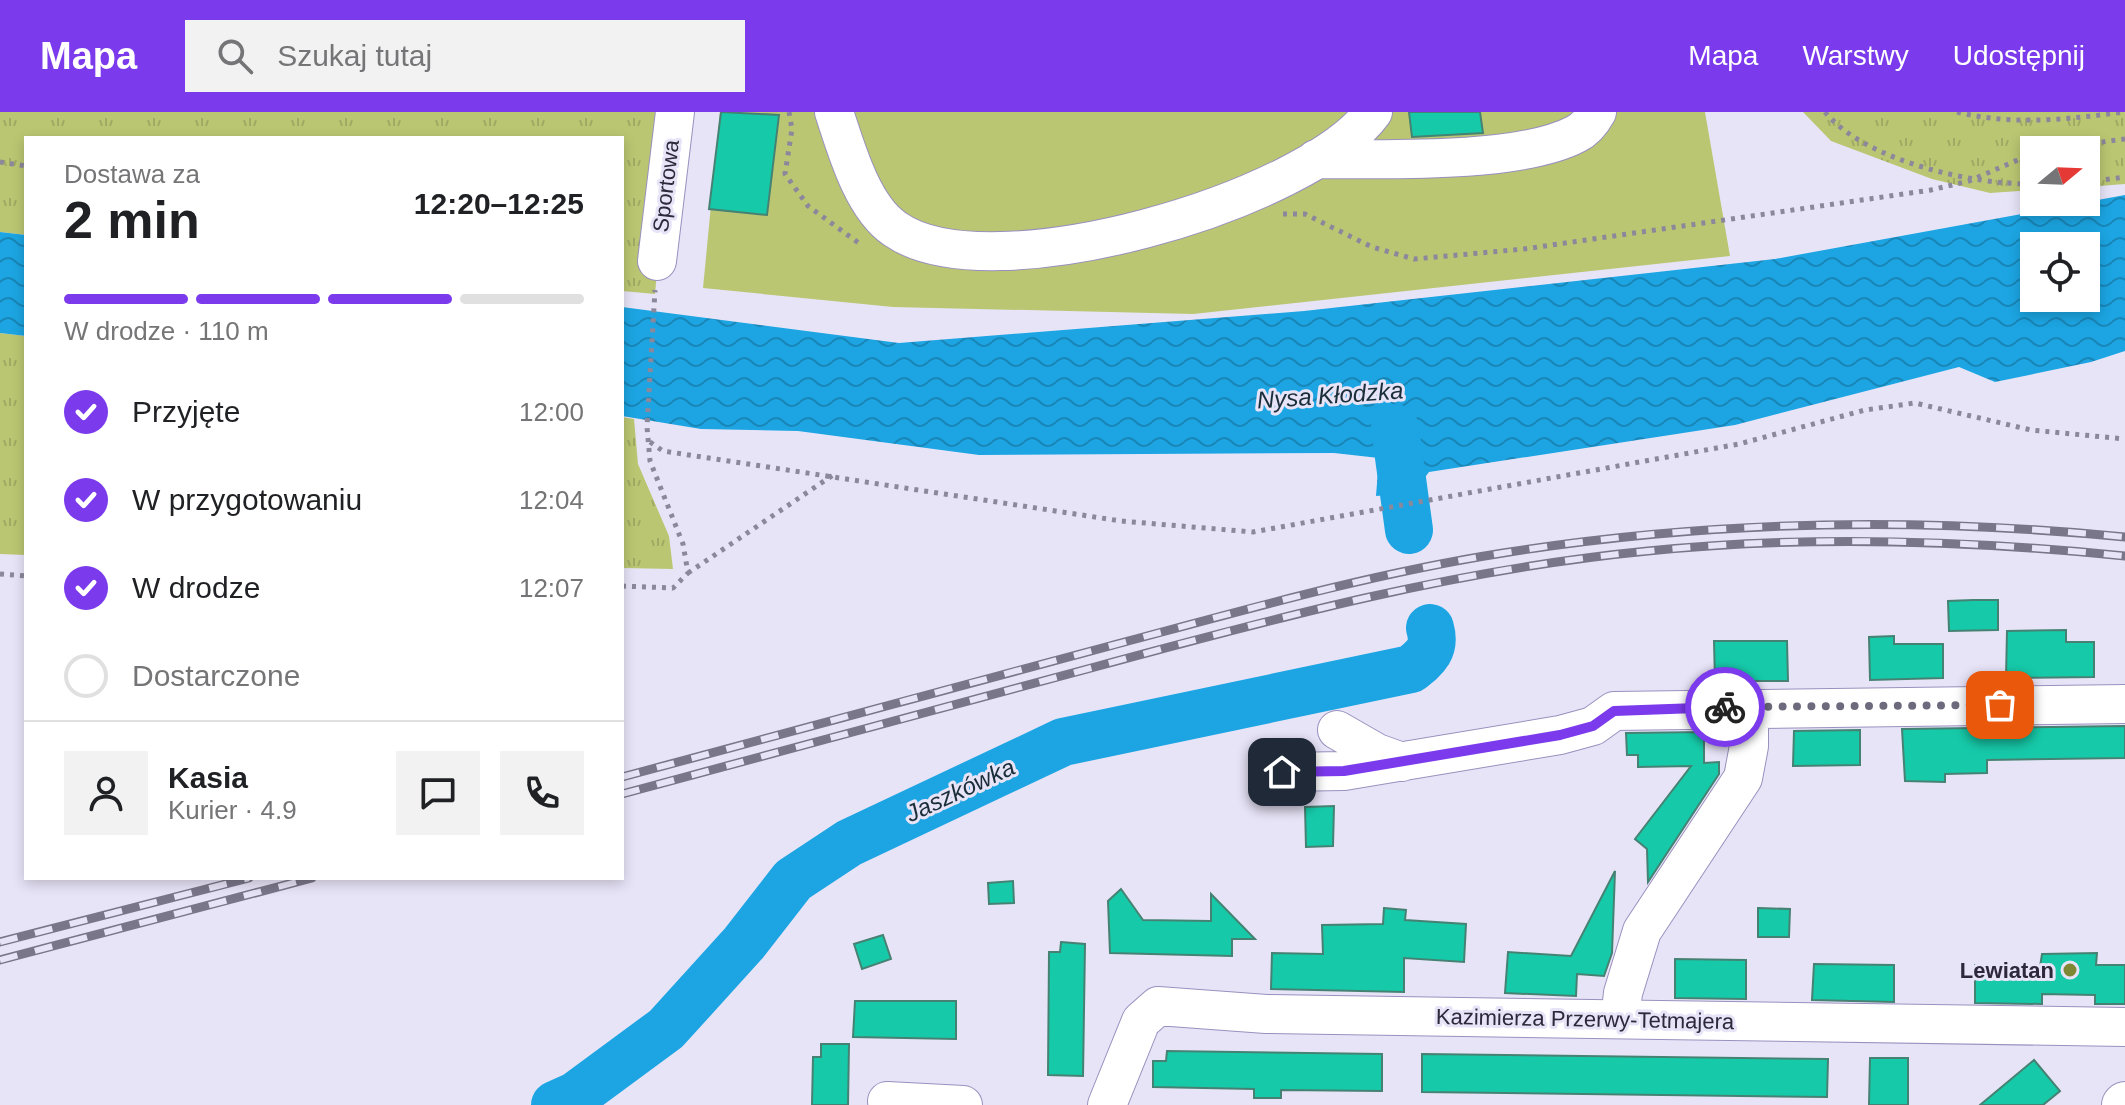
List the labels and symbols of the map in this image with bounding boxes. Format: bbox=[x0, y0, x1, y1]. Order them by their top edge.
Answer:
north arrow bbox=[2020, 136, 2100, 216]
street label: Sportowa bbox=[648, 138, 684, 234]
water label: Nysa Kłodzka bbox=[1256, 376, 1404, 414]
courier bbox=[1685, 667, 1765, 747]
pin bbox=[1966, 671, 2034, 739]
pin bbox=[1248, 738, 1316, 806]
water label: Jaszkówka bbox=[900, 753, 1019, 827]
place label: Lewiatan bbox=[1960, 958, 2054, 983]
marker: Lewiatan bbox=[2061, 961, 2079, 979]
street label: Kazimierza Przerwy-Tetmajera bbox=[1436, 1004, 1735, 1034]

